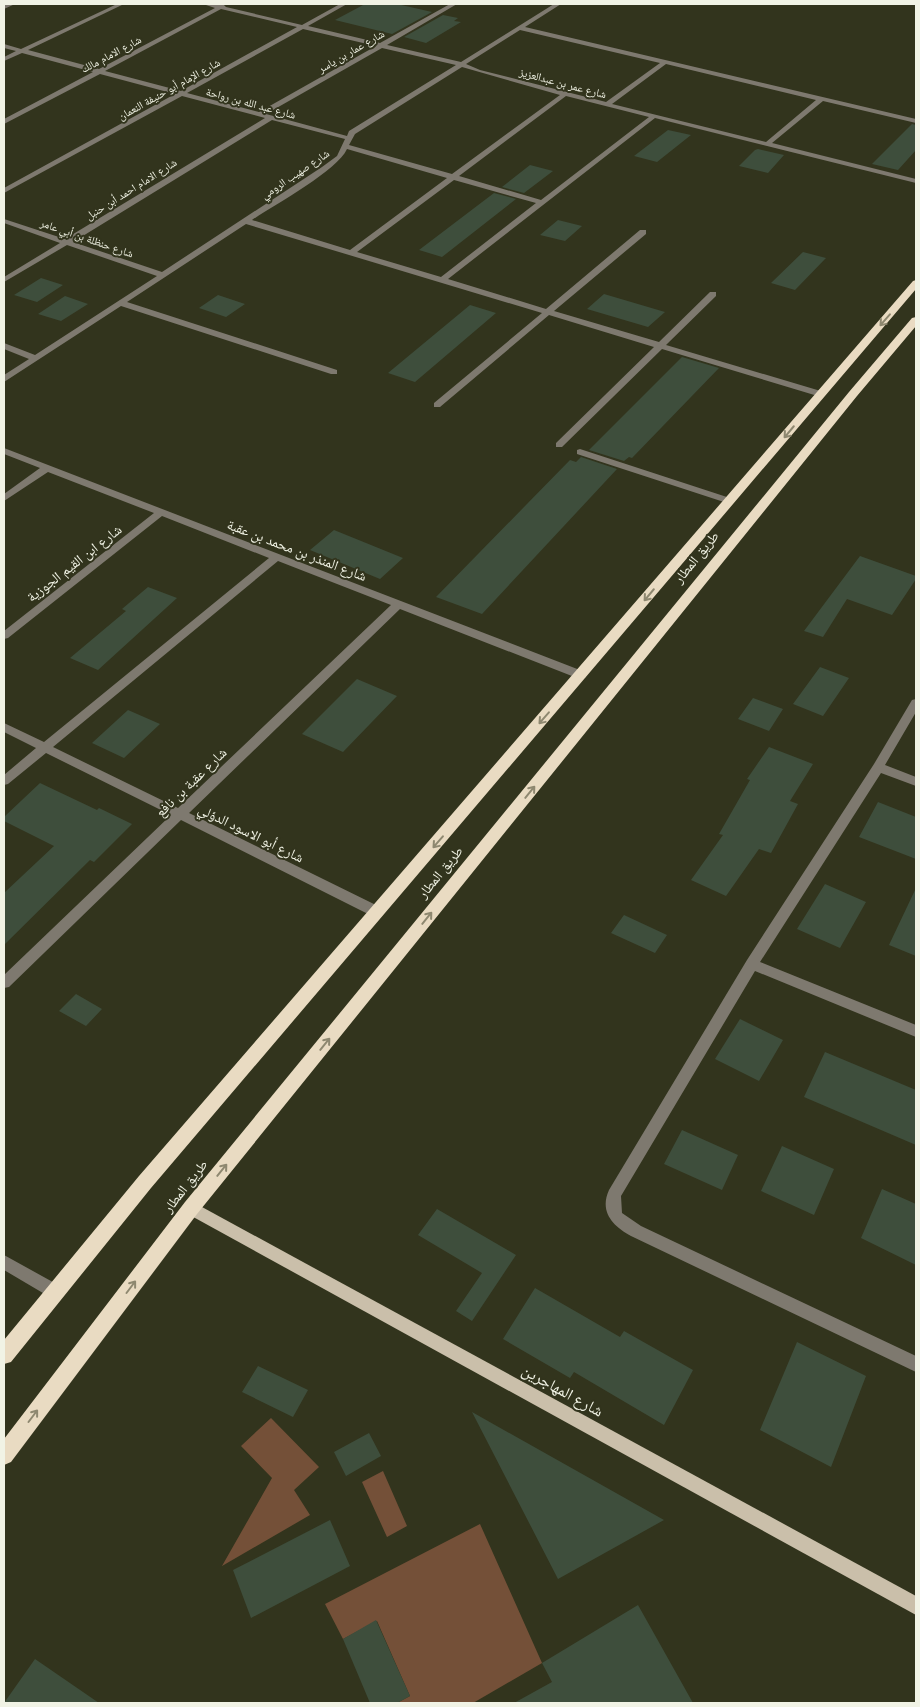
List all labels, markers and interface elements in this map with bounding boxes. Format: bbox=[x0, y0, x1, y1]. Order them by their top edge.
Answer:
street label: شارع عمار بن ياسر bbox=[314, 25, 387, 76]
street label: شارع الامام مالك bbox=[78, 31, 144, 76]
street label: شارع الإمام أبو حنيفة النعمان bbox=[115, 54, 222, 123]
street label: شارع عمر بن عبدالعزيز bbox=[517, 63, 608, 101]
street label: شارع عبد الله بن رواحة bbox=[205, 83, 298, 122]
street label: شارع صهيب الرومي bbox=[258, 145, 333, 204]
street label: شارع الامام احمد أبن حنبل bbox=[82, 154, 179, 223]
street label: شارع حنظلة بن أبي عامر bbox=[37, 214, 136, 262]
one-way arrow bbox=[879, 313, 890, 326]
one-way arrow bbox=[783, 425, 795, 438]
street label: شارع المنذر بن محمد بن عقبة bbox=[224, 514, 370, 586]
street label: شارع ابن القيم الجوزية bbox=[22, 519, 126, 607]
street label: طريق المطار bbox=[668, 527, 723, 588]
one-way arrow bbox=[644, 588, 655, 601]
one-way arrow bbox=[538, 712, 549, 725]
street label: شارع عقبة بن نافع bbox=[151, 743, 231, 821]
one-way arrow bbox=[524, 785, 535, 798]
street label: شارع أبو الاسود الدؤلي bbox=[194, 799, 307, 869]
one-way arrow bbox=[432, 835, 443, 848]
street label: طريق المطار bbox=[412, 842, 467, 903]
one-way arrow bbox=[422, 912, 433, 925]
one-way arrow bbox=[319, 1038, 330, 1051]
street label: طريق المطار bbox=[157, 1155, 212, 1217]
one-way arrow bbox=[217, 1164, 228, 1177]
one-way arrow bbox=[126, 1281, 137, 1294]
street label: شارع المهاجرين bbox=[518, 1359, 608, 1421]
one-way arrow bbox=[28, 1409, 38, 1423]

